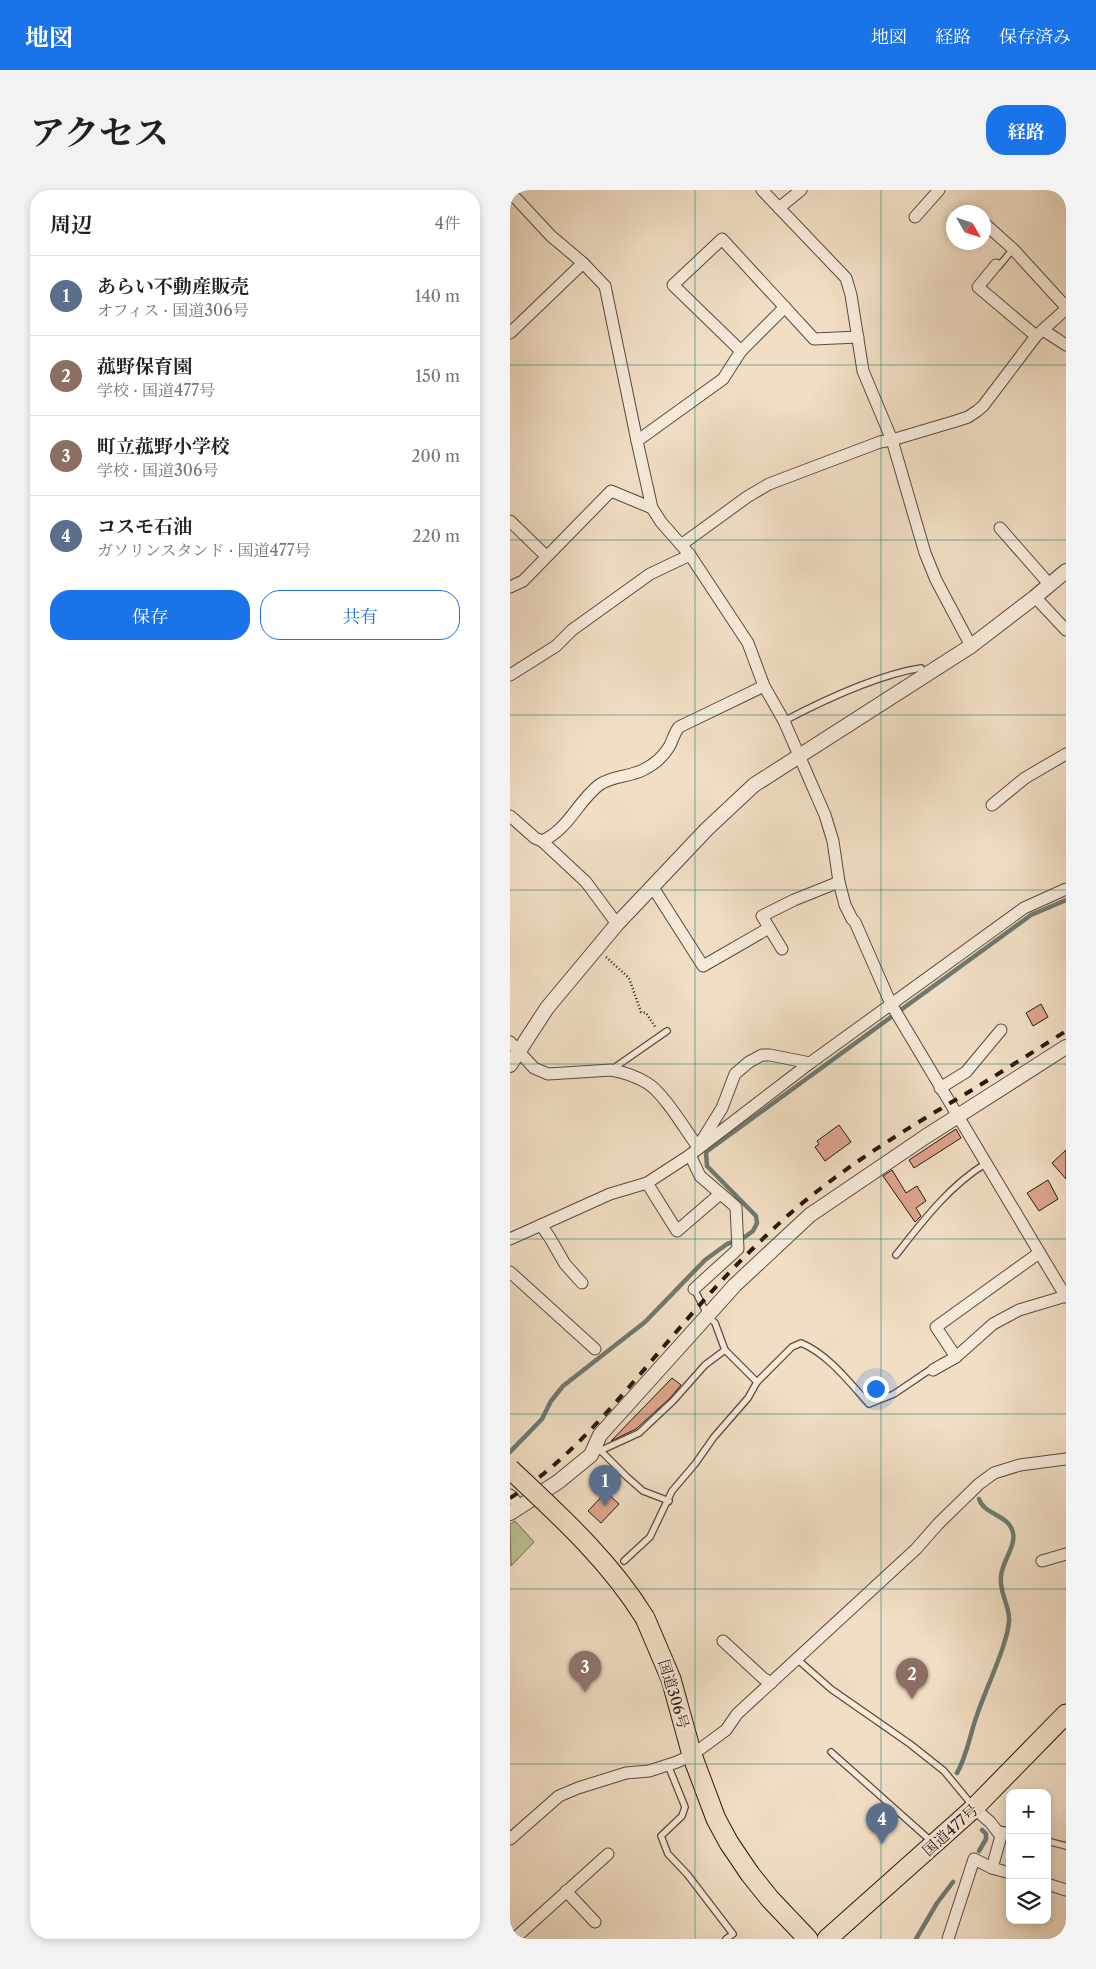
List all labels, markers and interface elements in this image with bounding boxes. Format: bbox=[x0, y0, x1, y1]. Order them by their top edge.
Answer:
text: 地図 bbox=[25, 23, 73, 52]
text: 地図 bbox=[871, 26, 907, 48]
text: 経路 bbox=[935, 26, 971, 48]
text: 保存済み bbox=[999, 26, 1071, 48]
button: 経路 bbox=[986, 105, 1066, 155]
text: アクセス bbox=[30, 111, 169, 154]
north arrow bbox=[946, 205, 991, 250]
text: 周辺 bbox=[50, 212, 92, 237]
text: 4件 bbox=[435, 213, 460, 233]
text: あらい不動産販売 bbox=[97, 275, 249, 298]
text: 1 bbox=[62, 286, 70, 306]
text: 140 m bbox=[415, 286, 460, 306]
text: オフィス · 国道306号 bbox=[97, 300, 249, 320]
text: 菰野保育園 bbox=[97, 355, 192, 378]
text: 2 bbox=[61, 366, 71, 386]
text: 150 m bbox=[415, 366, 460, 386]
text: 学校 · 国道477号 bbox=[97, 380, 215, 400]
text: 町立菰野小学校 bbox=[97, 435, 230, 458]
text: 3 bbox=[61, 446, 71, 466]
text: 200 m bbox=[411, 446, 460, 466]
text: 学校 · 国道306号 bbox=[97, 460, 218, 480]
text: コスモ石油 bbox=[97, 515, 192, 538]
text: 4 bbox=[61, 526, 71, 546]
text: 220 m bbox=[412, 526, 460, 546]
text: ガソリンスタンド · 国道477号 bbox=[97, 540, 311, 560]
button: 保存 bbox=[50, 590, 250, 640]
button: 共有 bbox=[260, 590, 460, 640]
your location bbox=[863, 1376, 889, 1402]
pin: 1 bbox=[589, 1465, 621, 1506]
pin: 3 bbox=[569, 1651, 601, 1692]
street label: 国道306号 bbox=[654, 1657, 694, 1731]
pin: 2 bbox=[896, 1658, 928, 1699]
map controls bbox=[1006, 1789, 1051, 1924]
button: + bbox=[1006, 1789, 1051, 1834]
street label: 国道477号 bbox=[918, 1800, 982, 1860]
pin: 4 bbox=[866, 1803, 898, 1844]
button: − bbox=[1006, 1834, 1051, 1879]
button: layers bbox=[1006, 1879, 1051, 1924]

